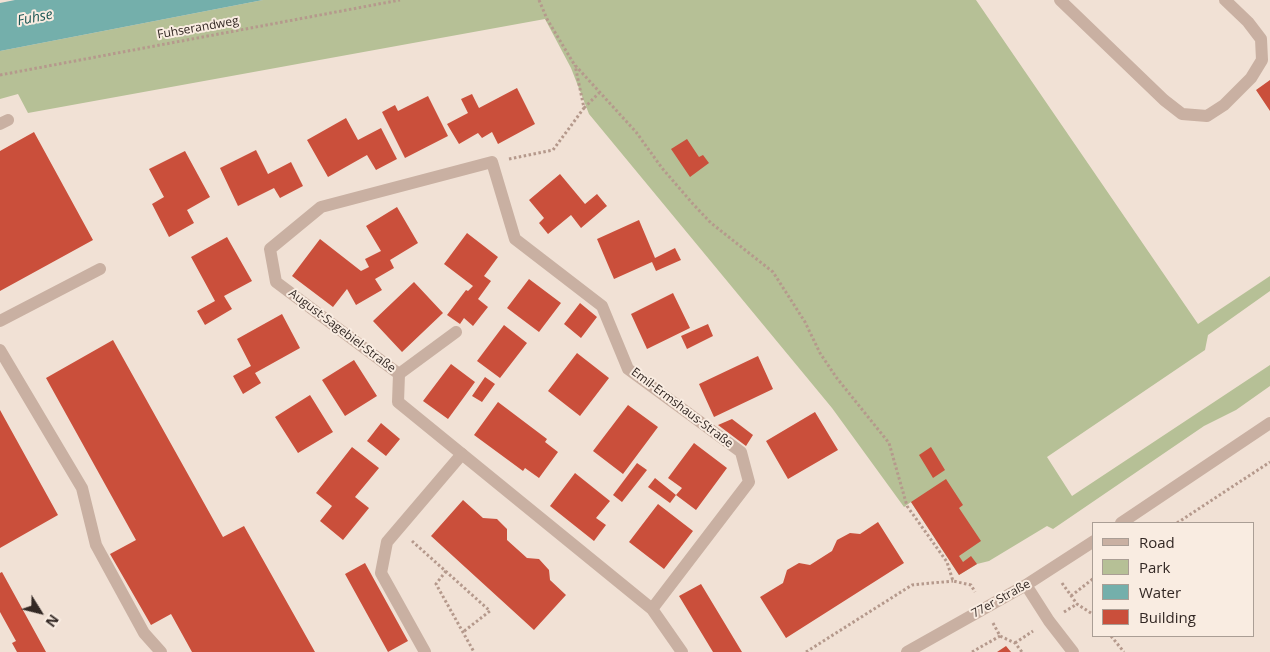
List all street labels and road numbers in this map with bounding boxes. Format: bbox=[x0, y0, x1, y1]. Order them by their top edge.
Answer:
street label: Fuhserandweg bbox=[156, 14, 240, 42]
street label: August-Sagebiel-Straße bbox=[286, 286, 398, 376]
street label: Emil-Ermshaus-Straße bbox=[628, 365, 736, 451]
street label: 77er Straße bbox=[969, 577, 1033, 621]

